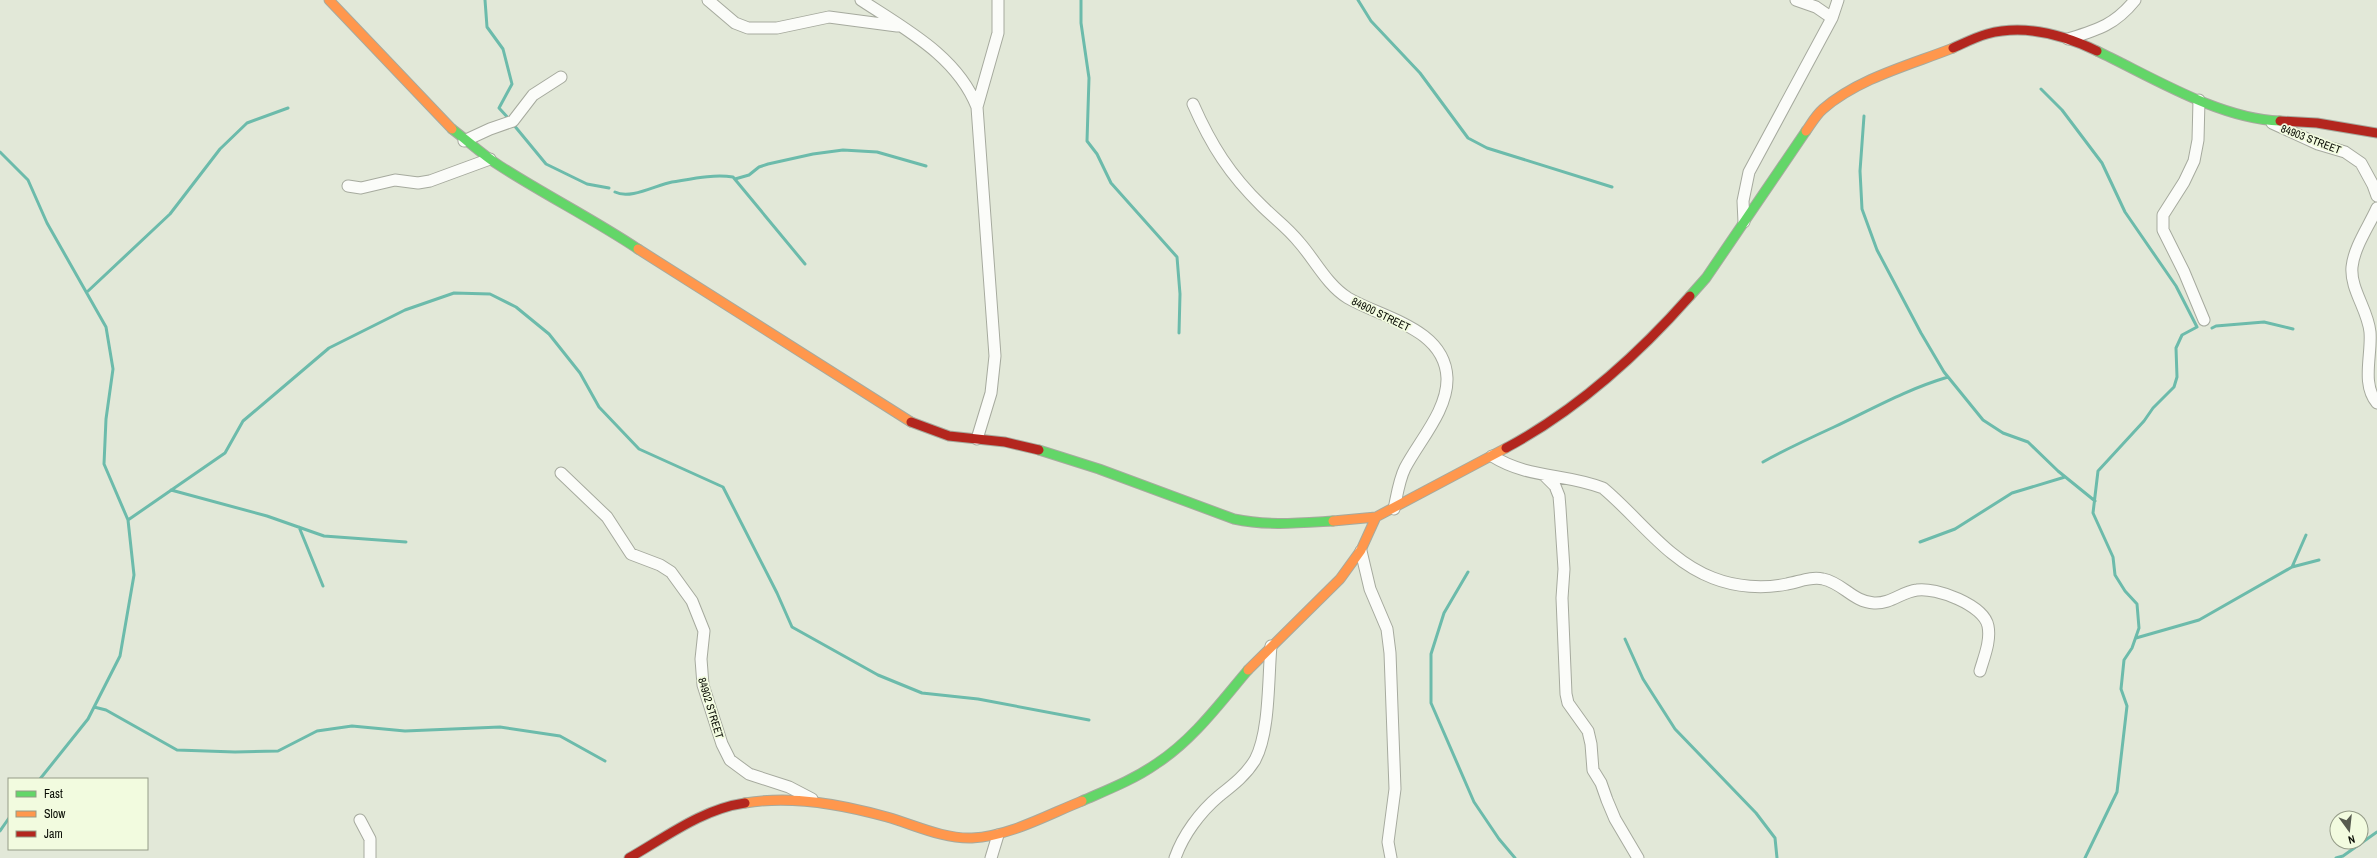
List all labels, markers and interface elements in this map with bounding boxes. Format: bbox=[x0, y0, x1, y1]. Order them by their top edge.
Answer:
street label: 84903 STREET bbox=[2279, 121, 2343, 157]
street label: 84900 STREET bbox=[1350, 294, 1413, 334]
street label: 84902 STREET bbox=[695, 676, 727, 741]
legend bbox=[8, 778, 148, 850]
text: Fast bbox=[44, 786, 63, 802]
text: Slow bbox=[44, 806, 66, 822]
north arrow bbox=[2329, 810, 2369, 850]
text: Jam bbox=[44, 826, 63, 842]
text: N bbox=[2347, 832, 2357, 847]

